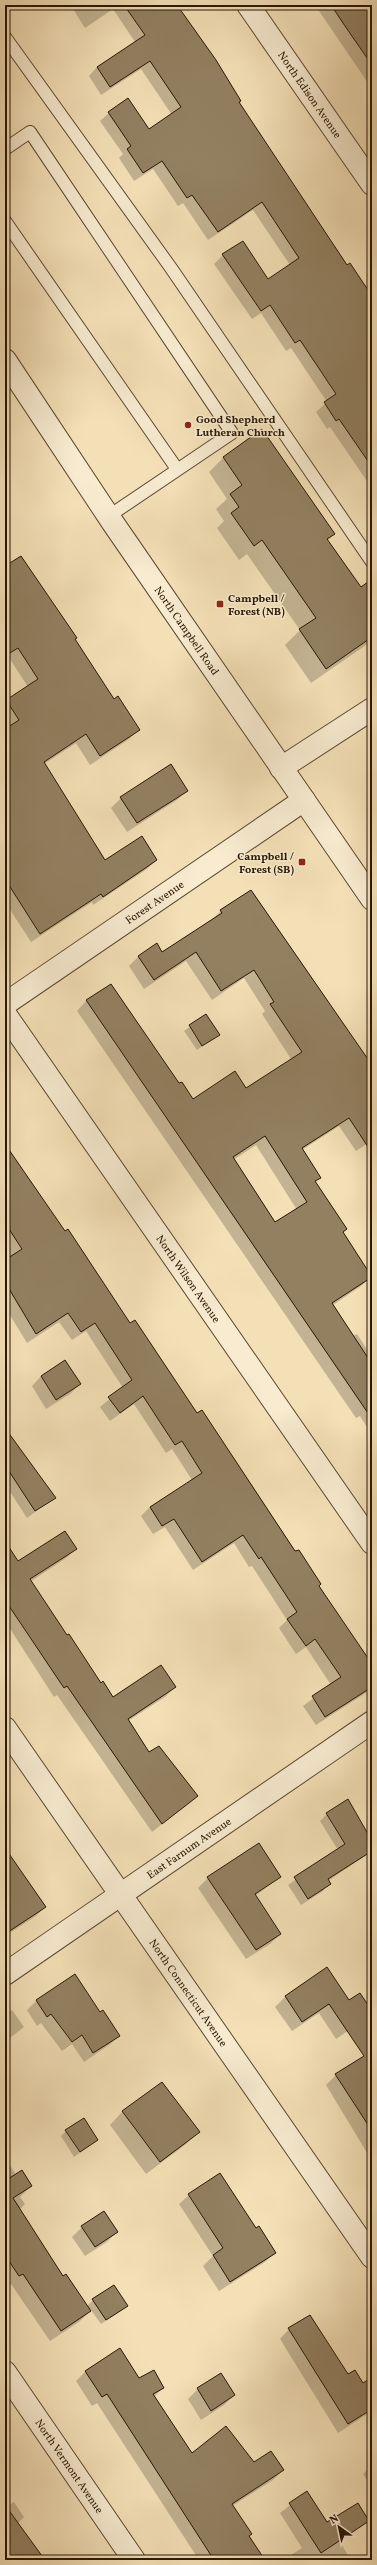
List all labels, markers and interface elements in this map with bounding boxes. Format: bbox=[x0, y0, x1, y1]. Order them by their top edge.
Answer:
street label: North Edison Avenue bbox=[273, 49, 344, 142]
place label: Good Shepherd Lutheran Church bbox=[196, 413, 285, 441]
marker: Good Shepherd Lutheran Church bbox=[183, 420, 193, 430]
street label: North Campbell Road bbox=[150, 584, 222, 679]
place label: Campbell / Forest (NB) bbox=[228, 592, 285, 620]
marker: Campbell / Forest (NB) bbox=[215, 599, 225, 609]
place label: Campbell / Forest (SB) bbox=[237, 850, 294, 878]
marker: Campbell / Forest (SB) bbox=[297, 857, 307, 867]
street label: Forest Avenue bbox=[123, 878, 188, 929]
street label: North Wilson Avenue bbox=[152, 1233, 223, 1326]
street label: East Farnum Avenue bbox=[144, 1815, 235, 1883]
street label: North Connecticut Avenue bbox=[145, 1937, 230, 2050]
street label: North Vermont Avenue bbox=[31, 2417, 106, 2517]
north arrow bbox=[319, 2507, 359, 2547]
text: N bbox=[327, 2511, 342, 2528]

